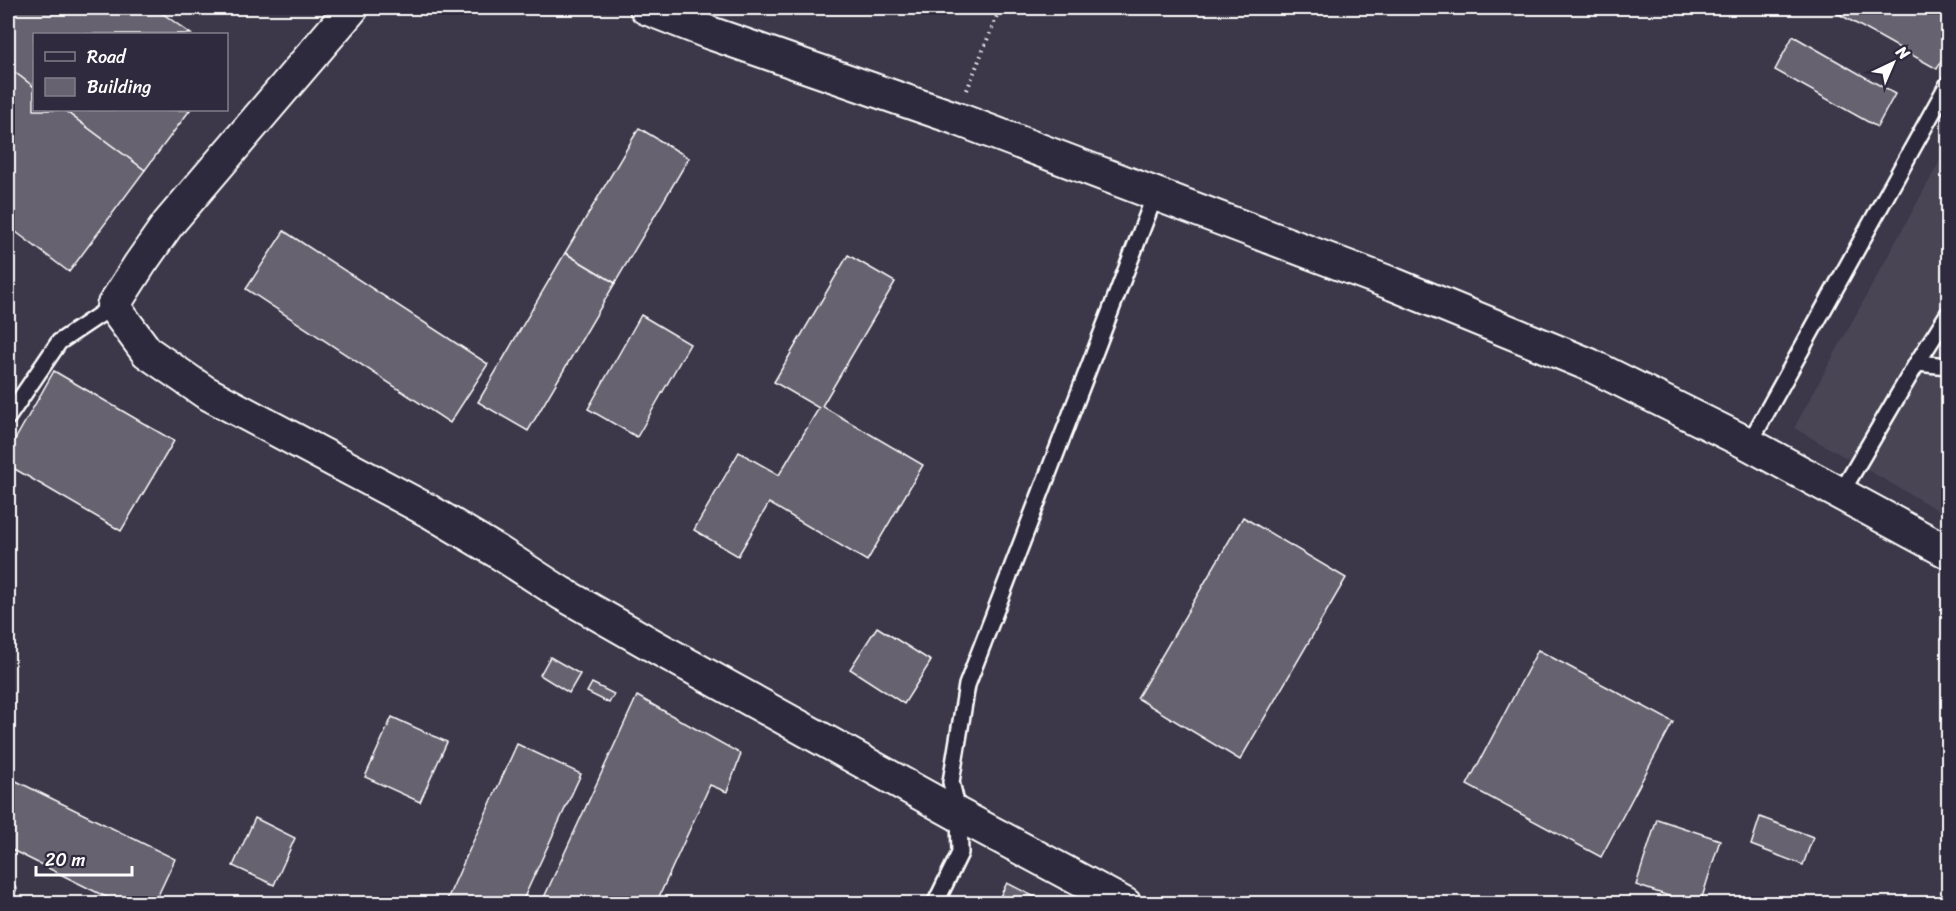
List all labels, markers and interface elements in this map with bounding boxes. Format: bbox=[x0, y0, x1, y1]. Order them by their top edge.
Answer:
legend bbox=[33, 33, 228, 111]
north arrow bbox=[1863, 33, 1923, 93]
text: N bbox=[1888, 38, 1918, 67]
text: Road bbox=[87, 41, 127, 73]
text: Building bbox=[87, 71, 151, 103]
scale bar bbox=[36, 839, 132, 877]
text: 20 m bbox=[45, 844, 85, 876]

